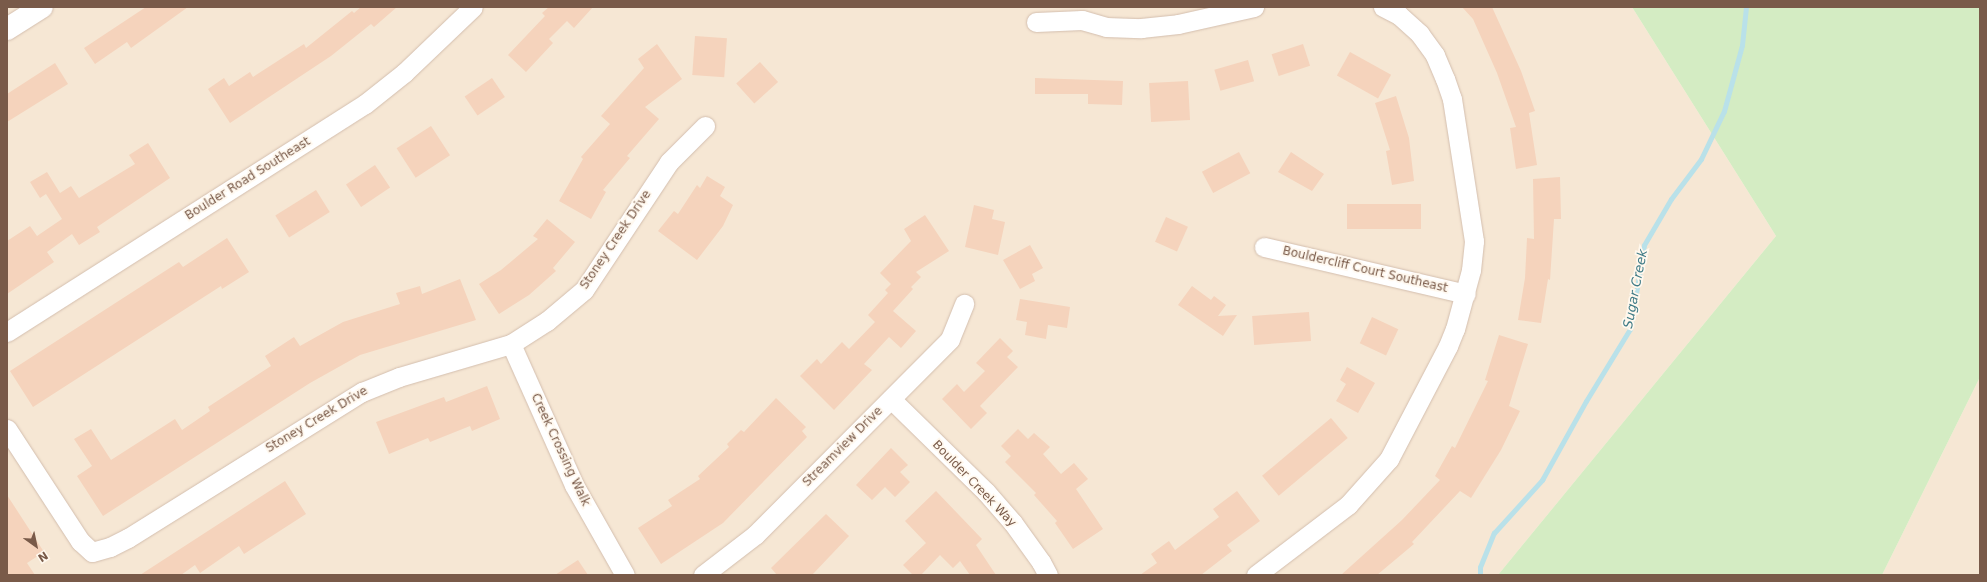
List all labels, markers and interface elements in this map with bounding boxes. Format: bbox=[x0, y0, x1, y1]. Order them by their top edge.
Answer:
street label: Boulder Road Southeast bbox=[183, 135, 313, 223]
street label: Stoney Creek Drive bbox=[578, 188, 654, 292]
street label: Bouldercliff Court Southeast bbox=[1281, 244, 1449, 296]
water label: Sugar Creek bbox=[1621, 248, 1651, 330]
street label: Stoney Creek Drive bbox=[264, 384, 370, 456]
street label: Creek Crossing Walk bbox=[528, 391, 592, 509]
street label: Streamview Drive bbox=[800, 404, 886, 490]
street label: Boulder Creek Way bbox=[929, 438, 1019, 530]
north arrow bbox=[16, 526, 56, 566]
text: N bbox=[35, 549, 50, 564]

